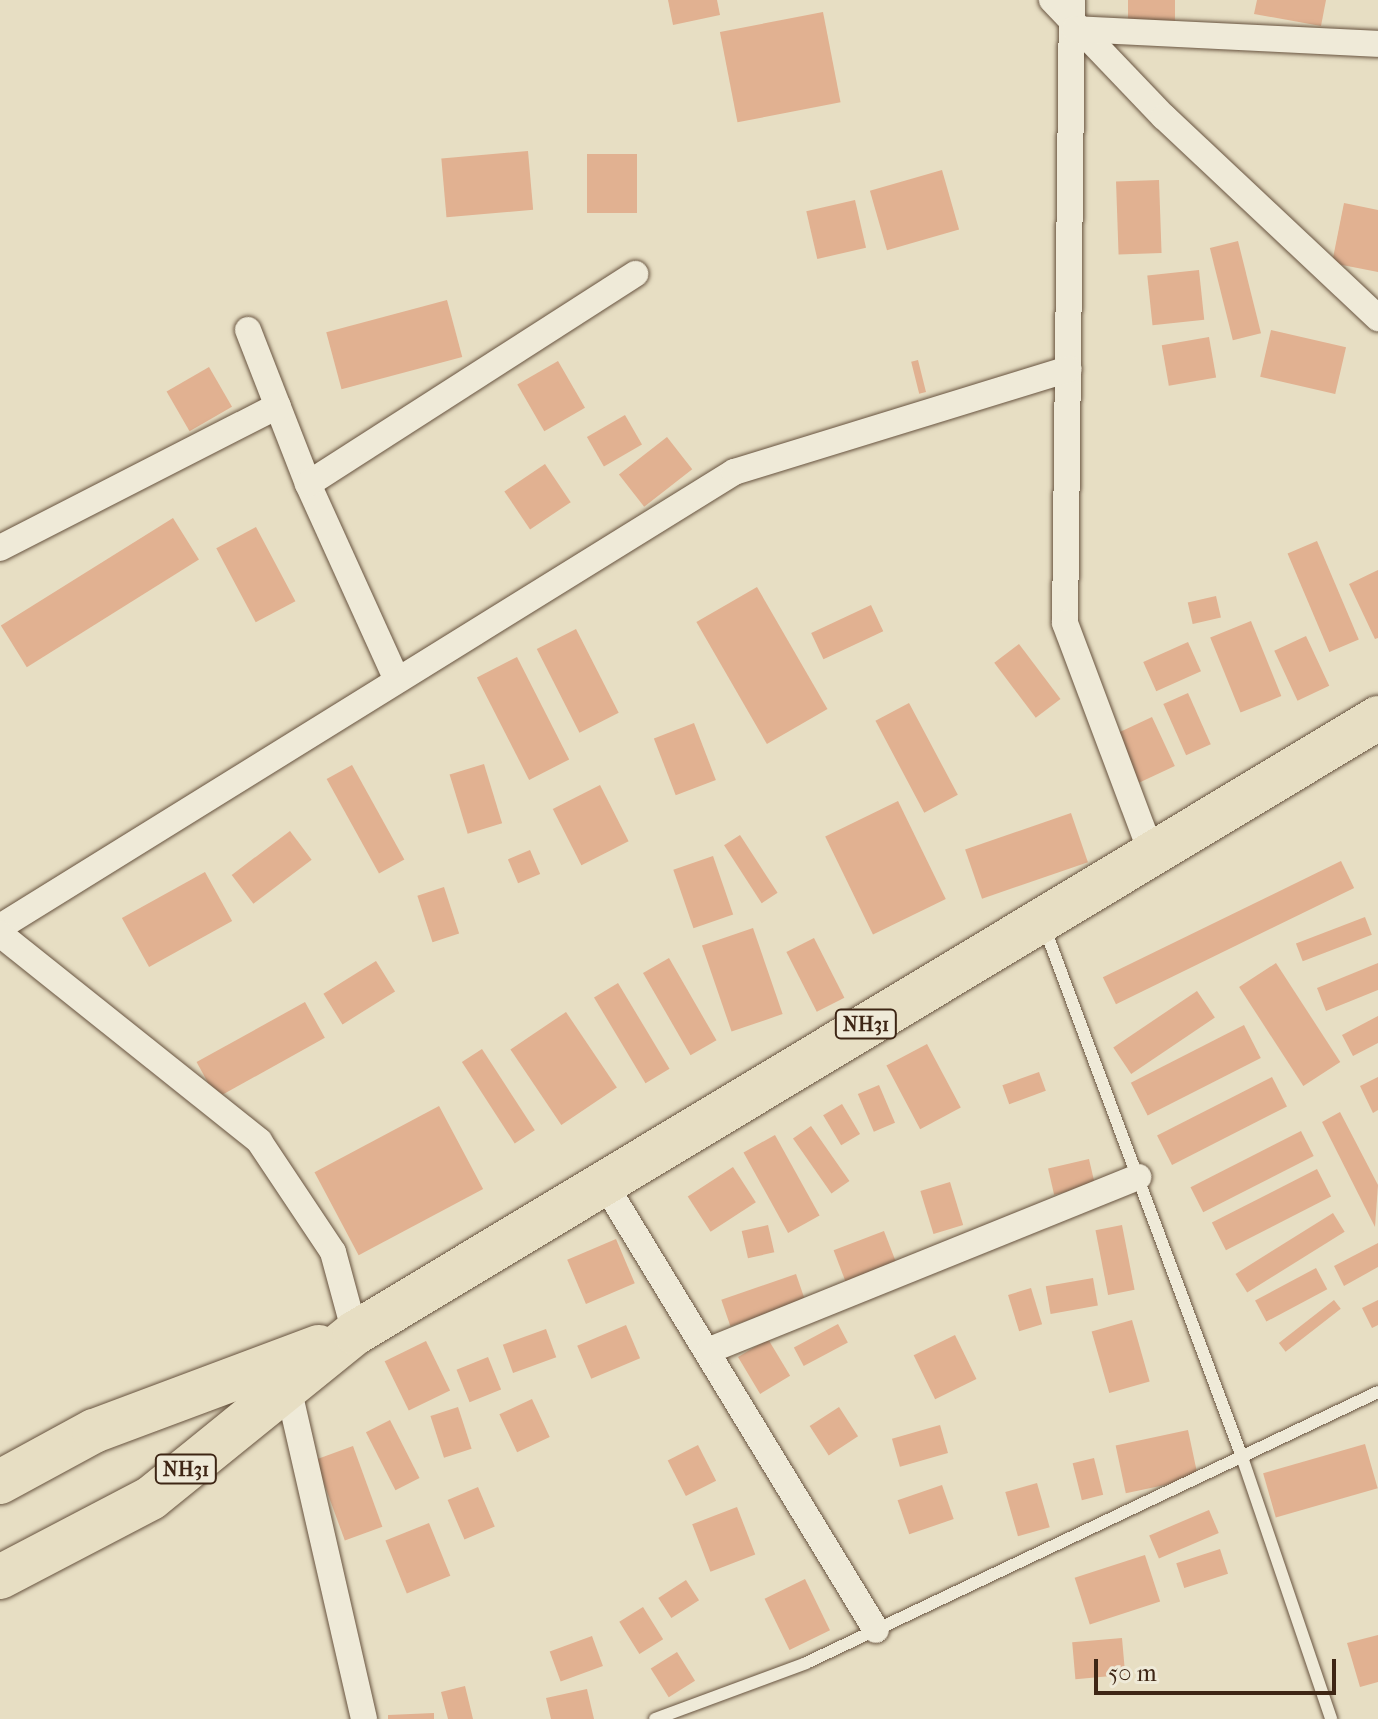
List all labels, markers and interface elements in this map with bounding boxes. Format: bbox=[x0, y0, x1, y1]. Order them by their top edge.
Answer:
road number: NH31 bbox=[834, 1008, 898, 1040]
road number: NH31 bbox=[154, 1453, 218, 1485]
scale bar bbox=[1098, 1643, 1340, 1693]
text: 50 m bbox=[1108, 1659, 1157, 1687]

